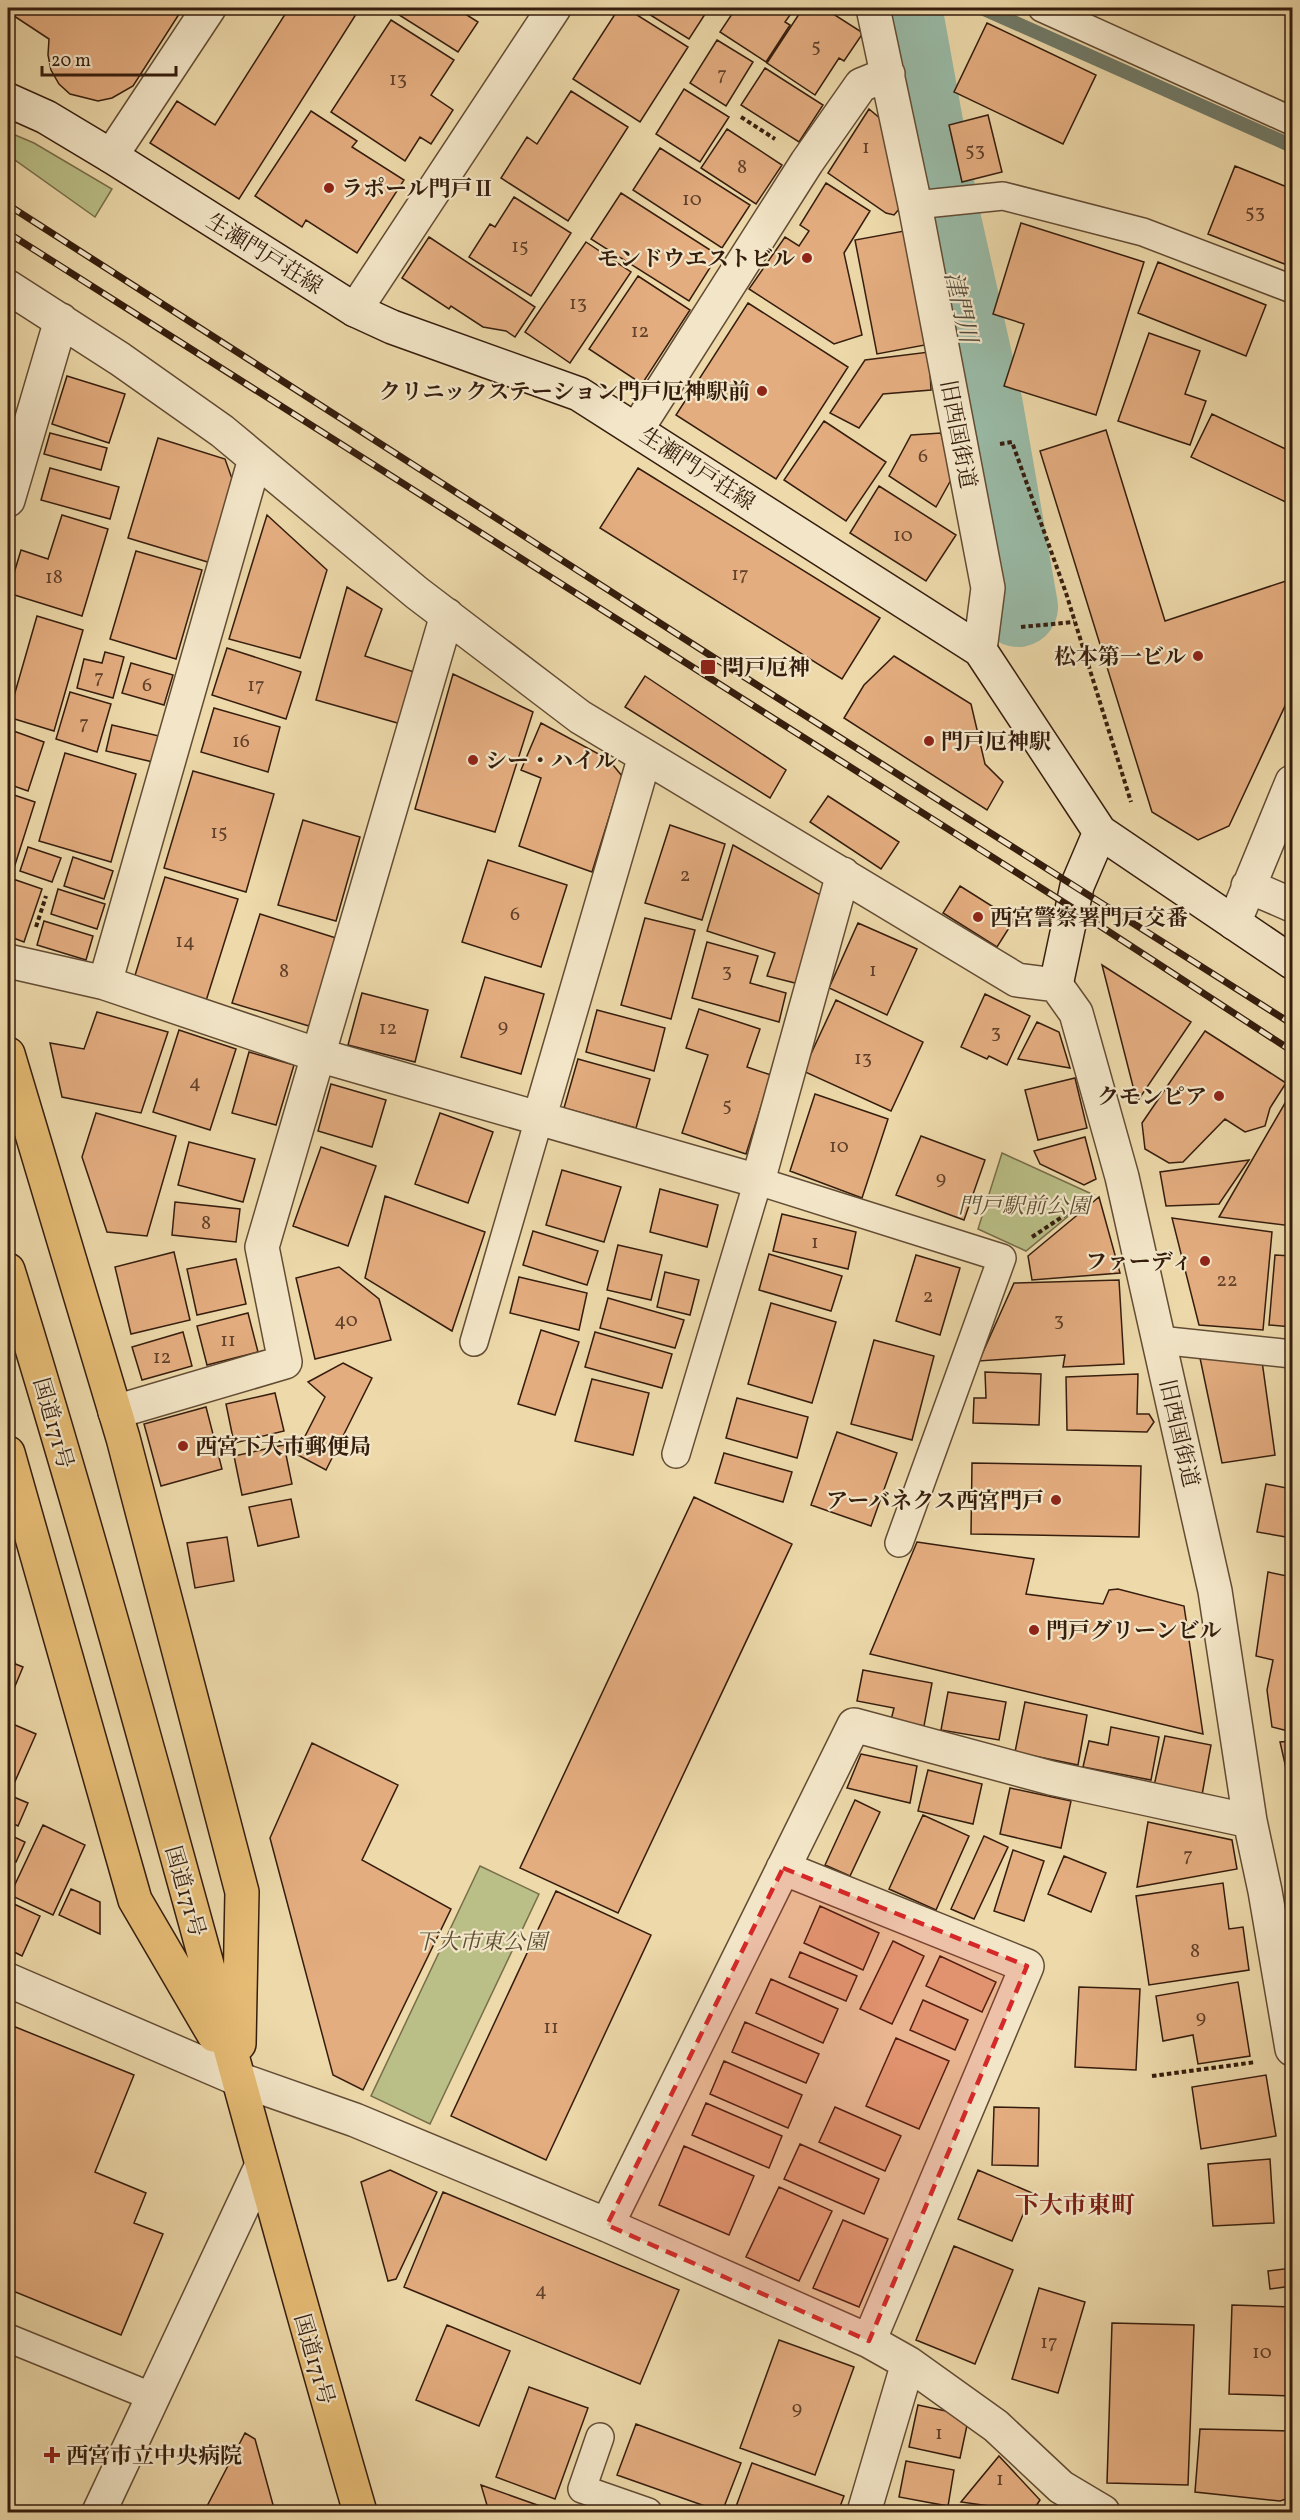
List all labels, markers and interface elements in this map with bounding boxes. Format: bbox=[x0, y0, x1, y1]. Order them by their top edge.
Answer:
house number: 5 bbox=[811, 33, 821, 61]
scale bar bbox=[42, 39, 176, 77]
text: 20 m bbox=[51, 49, 91, 74]
house number: 7 bbox=[717, 61, 727, 89]
house number: 13 bbox=[389, 66, 407, 94]
house number: 1 bbox=[862, 134, 870, 162]
house number: 53 bbox=[965, 137, 985, 165]
house number: 8 bbox=[737, 154, 747, 182]
place label: ラポール門戸Ⅱ bbox=[341, 175, 495, 206]
marker: ラポール門戸Ⅱ bbox=[322, 181, 336, 195]
house number: 10 bbox=[682, 186, 702, 214]
house number: 53 bbox=[1245, 199, 1265, 227]
street label: 生瀬門戸荘線 bbox=[199, 207, 328, 303]
house number: 15 bbox=[511, 233, 529, 261]
place label: モンドウエストビル bbox=[597, 245, 795, 276]
marker: モンドウエストビル bbox=[800, 251, 814, 265]
water label: 津門川 bbox=[934, 269, 984, 349]
house number: 13 bbox=[569, 290, 587, 318]
house number: 12 bbox=[631, 318, 649, 346]
place label: クリニックステーション門戸厄神駅前 bbox=[379, 378, 750, 409]
street label: 旧西国街道 bbox=[931, 378, 982, 491]
marker: クリニックステーション門戸厄神駅前 bbox=[755, 384, 769, 398]
street label: 生瀬門戸荘線 bbox=[633, 421, 760, 519]
house number: 6 bbox=[918, 443, 928, 471]
house number: 10 bbox=[893, 522, 913, 550]
house number: 17 bbox=[731, 561, 749, 589]
house number: 18 bbox=[45, 564, 63, 592]
place label: 松本第一ビル bbox=[1054, 643, 1186, 674]
marker: 松本第一ビル bbox=[1191, 649, 1205, 663]
place label: 門戸厄神 bbox=[722, 654, 810, 685]
marker: 門戸厄神 bbox=[699, 658, 717, 676]
house number: 7 bbox=[94, 664, 104, 692]
house number: 6 bbox=[142, 672, 152, 700]
house number: 17 bbox=[247, 672, 265, 700]
house number: 7 bbox=[79, 710, 89, 738]
house number: 16 bbox=[232, 728, 250, 756]
place label: 門戸厄神駅 bbox=[941, 728, 1051, 759]
marker: 門戸厄神駅 bbox=[922, 734, 936, 748]
place label: シー・ハイル bbox=[485, 747, 617, 778]
marker: シー・ハイル bbox=[466, 753, 480, 767]
house number: 15 bbox=[210, 819, 228, 847]
house number: 2 bbox=[680, 862, 690, 890]
house number: 6 bbox=[510, 901, 520, 929]
place label: 西宮警察署門戸交番 bbox=[990, 904, 1188, 935]
marker: 西宮警察署門戸交番 bbox=[971, 910, 985, 924]
house number: 14 bbox=[175, 928, 195, 956]
house number: 1 bbox=[869, 957, 877, 985]
house number: 8 bbox=[279, 958, 289, 986]
house number: 3 bbox=[722, 958, 732, 986]
house number: 9 bbox=[498, 1013, 508, 1041]
house number: 12 bbox=[379, 1015, 397, 1043]
house number: 3 bbox=[991, 1019, 1001, 1047]
house number: 13 bbox=[854, 1045, 872, 1073]
house number: 4 bbox=[189, 1069, 201, 1097]
place label: クモンピア bbox=[1097, 1083, 1207, 1114]
marker: クモンピア bbox=[1212, 1089, 1226, 1103]
house number: 5 bbox=[722, 1092, 732, 1120]
house number: 10 bbox=[829, 1133, 849, 1161]
house number: 9 bbox=[936, 1165, 946, 1193]
park label: 門戸駅前公園 bbox=[958, 1192, 1093, 1223]
house number: 8 bbox=[201, 1210, 211, 1238]
house number: 1 bbox=[811, 1229, 819, 1257]
place label: ファーディ bbox=[1085, 1248, 1193, 1279]
marker: ファーディ bbox=[1198, 1254, 1212, 1268]
house number: 22 bbox=[1216, 1267, 1238, 1295]
house number: 2 bbox=[923, 1283, 933, 1311]
house number: 40 bbox=[334, 1307, 358, 1335]
house number: 3 bbox=[1054, 1307, 1064, 1335]
house number: 11 bbox=[220, 1327, 236, 1355]
house number: 12 bbox=[153, 1344, 171, 1372]
street label: 国道171号 bbox=[24, 1374, 79, 1473]
street label: 旧西国街道 bbox=[1150, 1376, 1205, 1491]
place label: 西宮下大市郵便局 bbox=[195, 1433, 371, 1464]
marker: 西宮下大市郵便局 bbox=[176, 1439, 190, 1453]
place label: アーバネクス西宮門戸 bbox=[826, 1487, 1044, 1518]
marker: アーバネクス西宮門戸 bbox=[1049, 1493, 1063, 1507]
place label: 門戸グリーンビル bbox=[1046, 1617, 1222, 1648]
marker: 門戸グリーンビル bbox=[1027, 1623, 1041, 1637]
street label: 国道171号 bbox=[156, 1842, 211, 1941]
house number: 7 bbox=[1183, 1842, 1193, 1870]
park label: 下大市東公園 bbox=[415, 1928, 550, 1959]
house number: 8 bbox=[1190, 1938, 1200, 1966]
house number: 9 bbox=[1196, 2004, 1206, 2032]
house number: 11 bbox=[543, 2014, 559, 2042]
district label: 下大市東町 bbox=[1015, 2190, 1135, 2224]
house number: 4 bbox=[535, 2277, 547, 2305]
street label: 国道171号 bbox=[285, 2310, 340, 2409]
house number: 17 bbox=[1040, 2329, 1058, 2357]
house number: 10 bbox=[1252, 2339, 1272, 2367]
house number: 9 bbox=[792, 2395, 802, 2423]
house number: 1 bbox=[935, 2420, 943, 2448]
place label: 西宮市立中央病院 bbox=[66, 2442, 242, 2473]
marker: 西宮市立中央病院 bbox=[43, 2446, 61, 2464]
house number: 1 bbox=[996, 2466, 1004, 2494]

